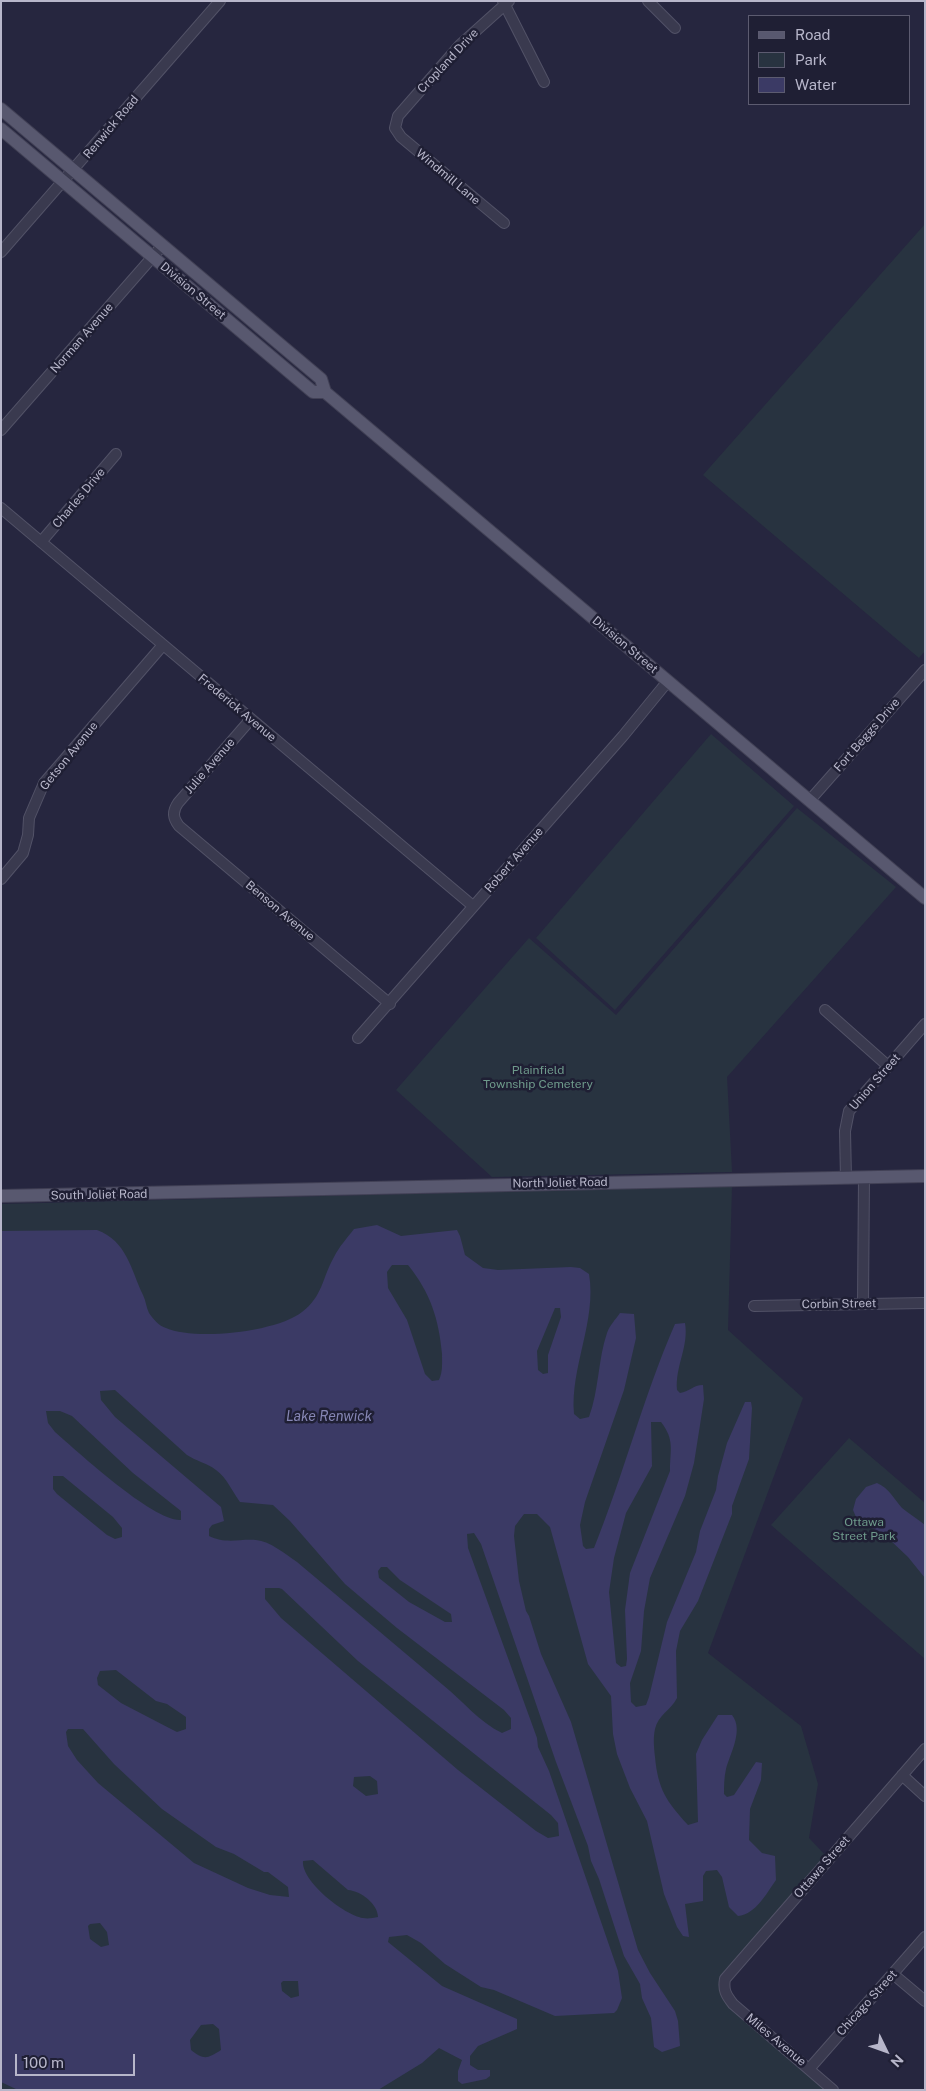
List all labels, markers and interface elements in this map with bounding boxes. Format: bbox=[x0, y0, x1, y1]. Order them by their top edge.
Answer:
legend bbox=[748, 15, 911, 105]
street label: Cropland Drive bbox=[415, 26, 481, 96]
text: Road bbox=[795, 26, 831, 43]
text: Park bbox=[795, 51, 827, 68]
text: Water bbox=[795, 76, 837, 93]
street label: Renwick Road bbox=[80, 92, 142, 162]
street label: Windmill Lane bbox=[413, 146, 483, 208]
street label: Division Street bbox=[157, 259, 229, 323]
street label: Norman Avenue bbox=[48, 300, 116, 376]
street label: Charles Drive bbox=[50, 465, 108, 531]
street label: Division Street bbox=[589, 613, 661, 677]
street label: Frederick Avenue bbox=[195, 671, 279, 745]
street label: Fort Beggs Drive bbox=[831, 695, 903, 775]
street label: Getson Avenue bbox=[37, 719, 101, 793]
street label: Julie Avenue bbox=[182, 735, 238, 797]
street label: Robert Avenue bbox=[482, 824, 546, 896]
street label: Benson Avenue bbox=[243, 878, 317, 944]
street label: Union Street bbox=[847, 1051, 903, 1113]
park label: Plainfield Township Cemetery bbox=[483, 1063, 593, 1091]
street label: North Joliet Road bbox=[512, 1175, 608, 1191]
street label: South Joliet Road bbox=[50, 1187, 148, 1203]
street label: Corbin Street bbox=[801, 1296, 877, 1312]
water label: Lake Renwick bbox=[286, 1409, 372, 1425]
park label: Ottawa Street Park bbox=[832, 1515, 896, 1543]
street label: Ottawa Street bbox=[791, 1833, 853, 1901]
street label: Chicago Street bbox=[834, 1967, 900, 2039]
street label: Miles Avenue bbox=[743, 2011, 809, 2069]
north arrow bbox=[861, 2026, 911, 2076]
scale bar bbox=[18, 2044, 138, 2076]
text: N bbox=[888, 2052, 907, 2070]
text: 100 m bbox=[23, 2054, 64, 2071]

